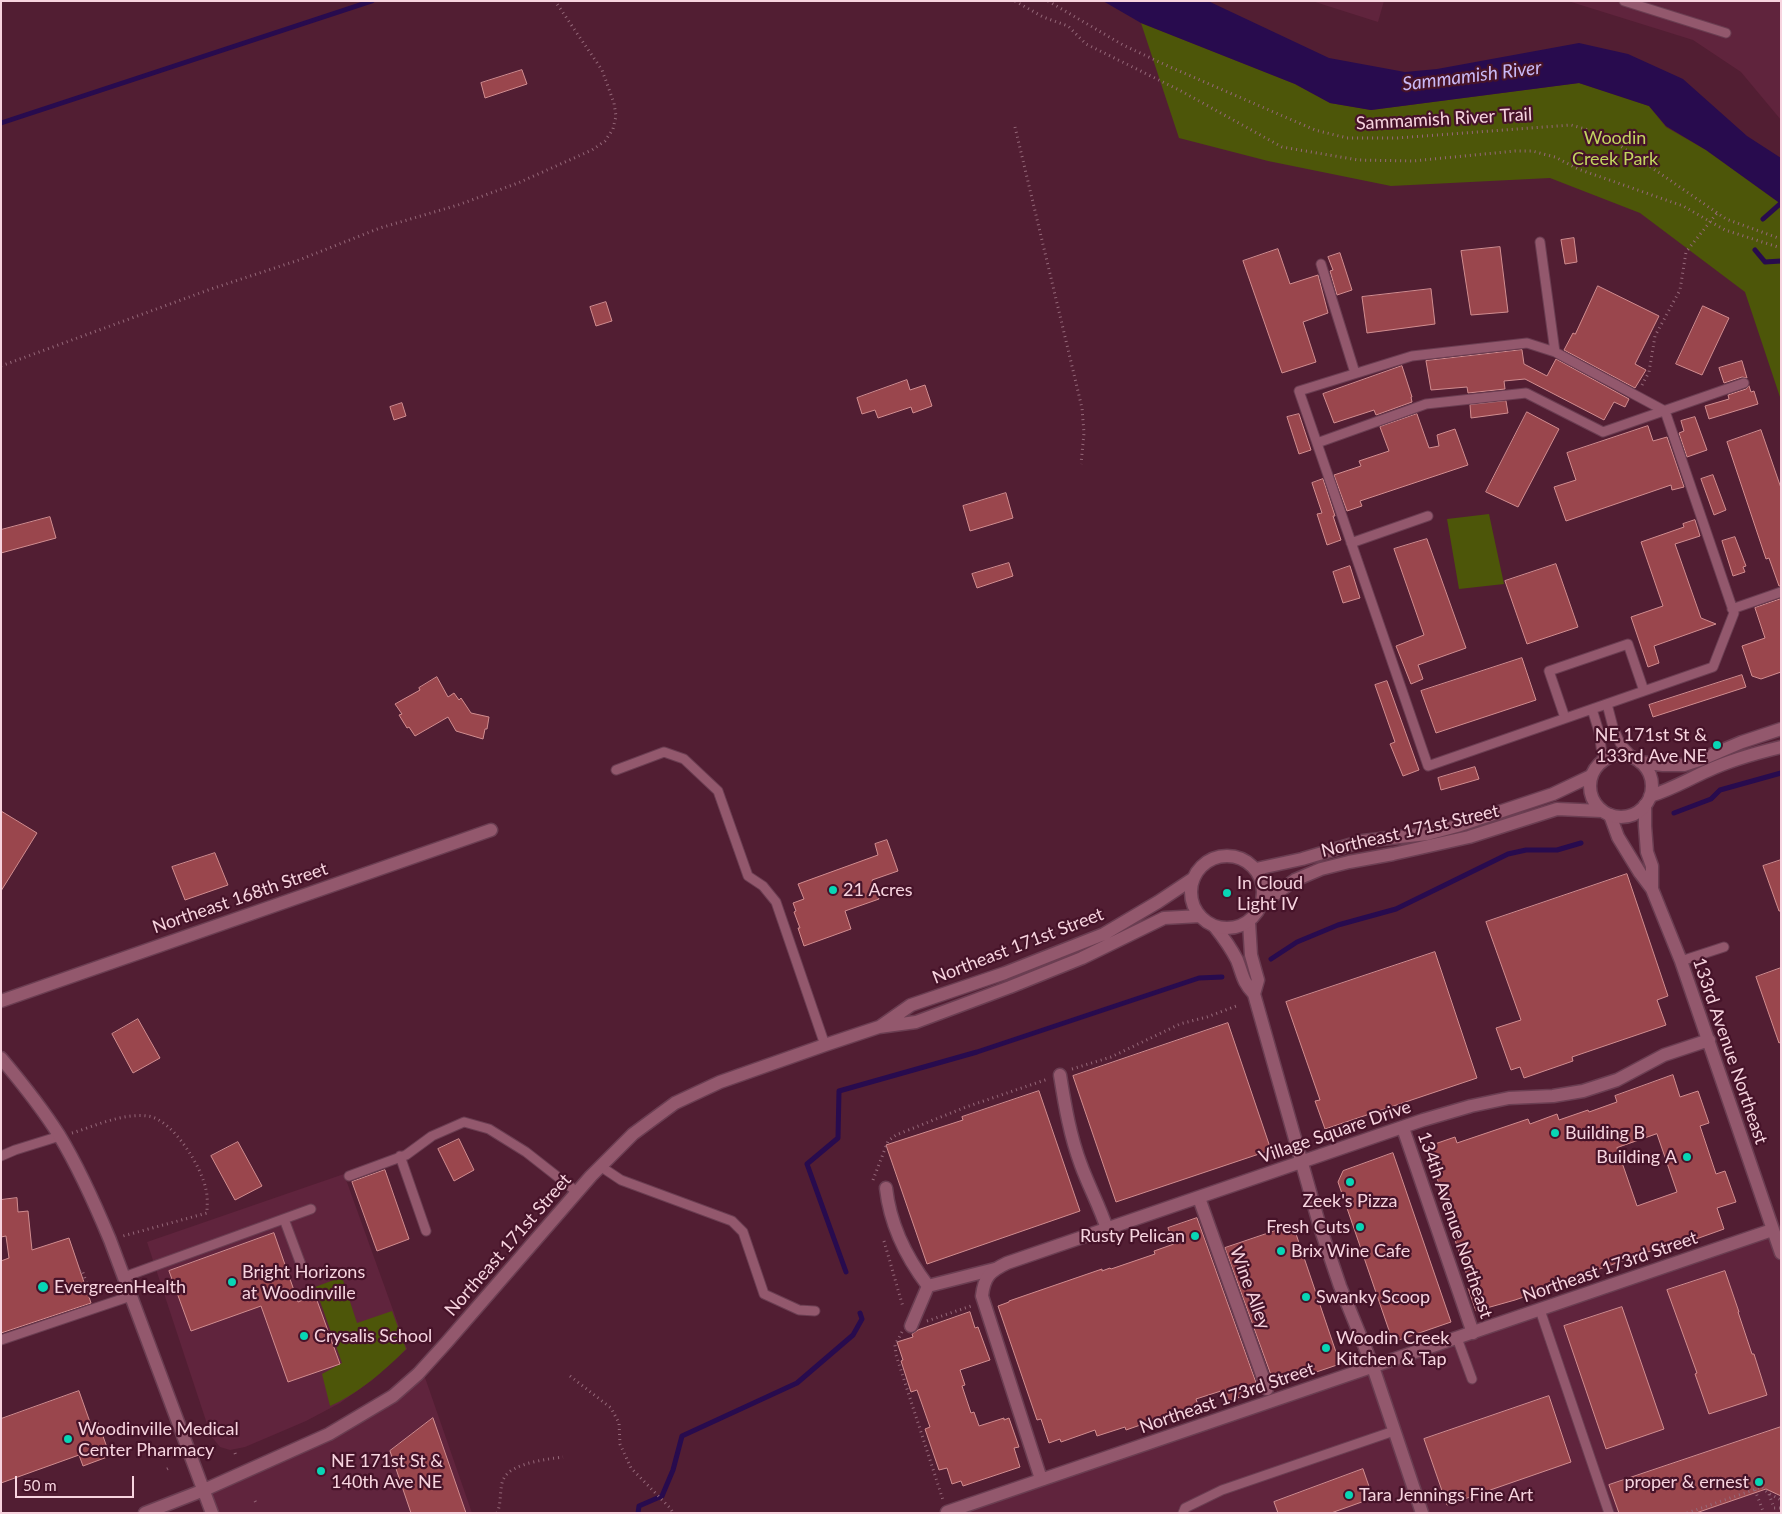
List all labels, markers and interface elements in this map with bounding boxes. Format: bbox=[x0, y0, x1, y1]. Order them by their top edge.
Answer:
water label: Sammamish River bbox=[1401, 56, 1543, 96]
street label: Sammamish River Trail bbox=[1355, 104, 1533, 134]
park label: Woodin Creek Park bbox=[1572, 127, 1658, 170]
place label: NE 171st St & 133rd Ave NE bbox=[1595, 724, 1707, 766]
marker: NE 171st St & 133rd Ave NE bbox=[1711, 739, 1723, 751]
street label: Northeast 171st Street bbox=[1319, 800, 1501, 862]
street label: Northeast 168th Street bbox=[150, 858, 330, 938]
place label: In Cloud Light IV bbox=[1237, 872, 1303, 914]
place label: 21 Acres bbox=[843, 879, 913, 901]
marker: 21 Acres bbox=[827, 884, 839, 896]
marker: In Cloud Light IV bbox=[1221, 887, 1233, 899]
street label: Northeast 171st Street bbox=[929, 903, 1107, 989]
street label: 133rd Avenue Northeast bbox=[1688, 955, 1772, 1147]
street label: Village Square Drive bbox=[1256, 1096, 1414, 1168]
place label: Building B bbox=[1565, 1122, 1645, 1144]
marker: Building B bbox=[1549, 1127, 1561, 1139]
street label: 134th Avenue Northeast bbox=[1413, 1129, 1497, 1321]
place label: Building A bbox=[1596, 1146, 1677, 1168]
marker: Building A bbox=[1681, 1151, 1693, 1163]
street label: Northeast 171st Street bbox=[440, 1169, 576, 1321]
marker: Zeek's Pizza bbox=[1344, 1176, 1356, 1188]
place label: Zeek's Pizza bbox=[1303, 1190, 1397, 1212]
place label: Fresh Cuts bbox=[1266, 1216, 1350, 1238]
marker: Fresh Cuts bbox=[1354, 1221, 1366, 1233]
place label: Rusty Pelican bbox=[1080, 1225, 1185, 1247]
street label: Northeast 173rd Street bbox=[1520, 1227, 1700, 1307]
marker: Rusty Pelican bbox=[1189, 1230, 1201, 1242]
place label: Brix Wine Cafe bbox=[1291, 1240, 1410, 1262]
street label: Wine Alley bbox=[1225, 1244, 1275, 1332]
marker: Brix Wine Cafe bbox=[1275, 1245, 1287, 1257]
place label: Bright Horizons at Woodinville bbox=[242, 1261, 365, 1304]
place label: EvergreenHealth bbox=[54, 1276, 186, 1298]
marker: Bright Horizons at Woodinville bbox=[226, 1276, 238, 1288]
marker: EvergreenHealth bbox=[36, 1280, 50, 1294]
place label: Swanky Scoop bbox=[1316, 1286, 1430, 1308]
marker: Swanky Scoop bbox=[1300, 1291, 1312, 1303]
place label: Crysalis School bbox=[314, 1325, 432, 1347]
place label: Woodin Creek Kitchen & Tap bbox=[1336, 1327, 1449, 1370]
marker: Crysalis School bbox=[298, 1330, 310, 1342]
marker: Woodin Creek Kitchen & Tap bbox=[1320, 1342, 1332, 1354]
street label: Northeast 173rd Street bbox=[1137, 1358, 1317, 1438]
place label: Woodinville Medical Center Pharmacy bbox=[78, 1418, 239, 1460]
marker: Woodinville Medical Center Pharmacy bbox=[62, 1433, 74, 1445]
place label: NE 171st St & 140th Ave NE bbox=[331, 1450, 443, 1492]
marker: NE 171st St & 140th Ave NE bbox=[315, 1465, 327, 1477]
scale bar bbox=[18, 1466, 136, 1498]
place label: proper & ernest bbox=[1624, 1471, 1749, 1493]
text: 50 m bbox=[23, 1476, 57, 1494]
marker: proper & ernest bbox=[1753, 1476, 1765, 1488]
place label: Tara Jennings Fine Art bbox=[1359, 1484, 1533, 1506]
marker: Tara Jennings Fine Art bbox=[1343, 1489, 1355, 1501]

